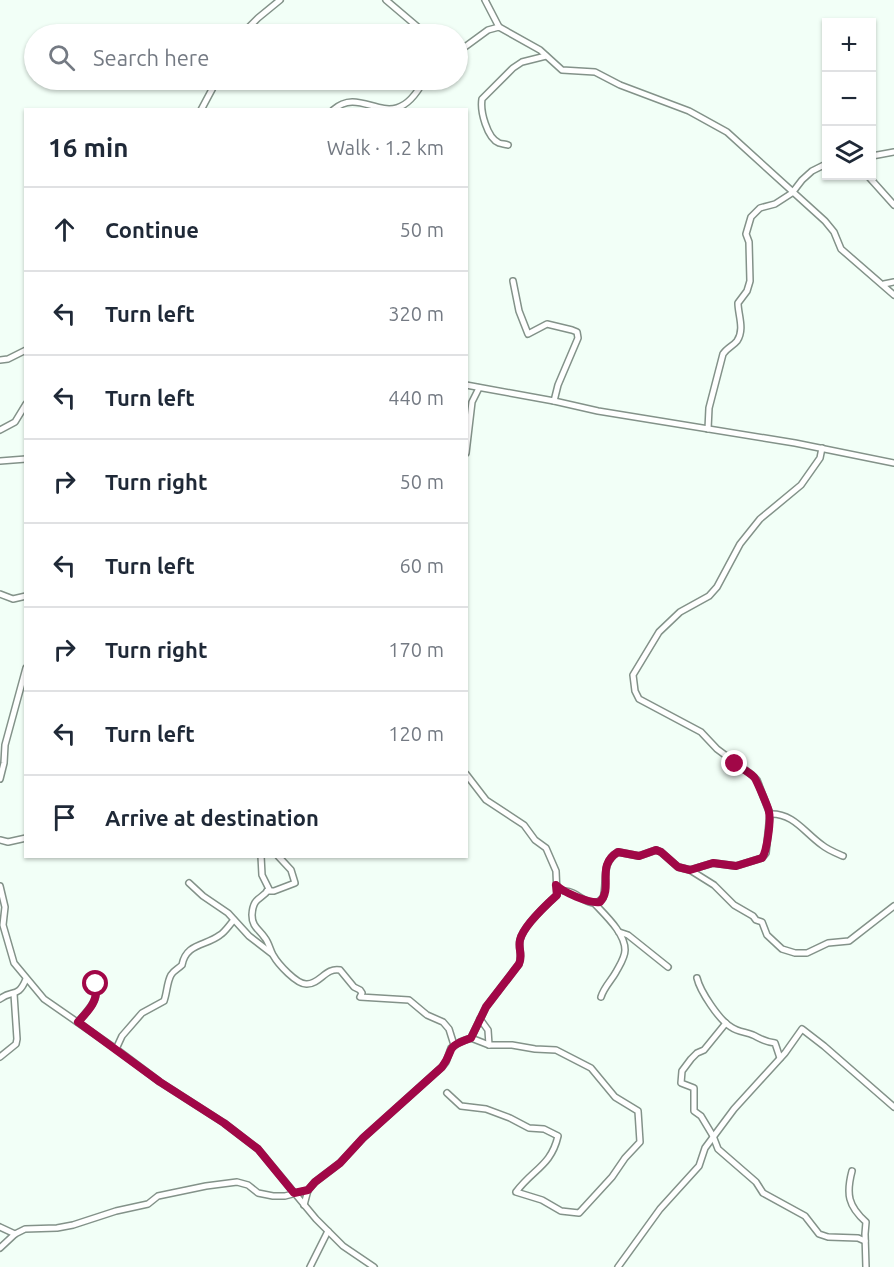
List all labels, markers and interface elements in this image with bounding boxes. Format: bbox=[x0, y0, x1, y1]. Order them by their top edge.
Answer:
map controls bbox=[822, 18, 876, 180]
button: + bbox=[822, 18, 876, 72]
search box bbox=[24, 24, 468, 90]
icon: search bbox=[45, 41, 78, 74]
text: Search here bbox=[93, 45, 209, 70]
button: − bbox=[822, 72, 876, 126]
button: layers bbox=[822, 126, 876, 180]
text: 16 min bbox=[48, 133, 128, 162]
text: Walk · 1.2 km bbox=[327, 136, 444, 159]
icon: ahead bbox=[48, 213, 81, 246]
text: Continue bbox=[105, 217, 199, 242]
text: 50 m bbox=[400, 218, 444, 241]
icon: left bbox=[48, 297, 81, 330]
text: Turn left bbox=[105, 301, 195, 326]
text: 320 m bbox=[388, 302, 444, 325]
icon: left bbox=[48, 381, 81, 414]
text: Turn left bbox=[105, 385, 195, 410]
text: 440 m bbox=[388, 386, 444, 409]
icon: right bbox=[48, 465, 81, 498]
text: Turn right bbox=[105, 469, 207, 494]
text: 50 m bbox=[400, 470, 444, 493]
icon: left bbox=[48, 549, 81, 582]
text: Turn left bbox=[105, 553, 195, 578]
text: 60 m bbox=[400, 554, 444, 577]
icon: right bbox=[48, 633, 81, 666]
text: Turn right bbox=[105, 637, 207, 662]
text: 170 m bbox=[388, 638, 444, 661]
icon: left bbox=[48, 717, 81, 750]
text: Turn left bbox=[105, 721, 195, 746]
text: 120 m bbox=[388, 722, 444, 745]
route end bbox=[721, 750, 747, 776]
icon: arrive bbox=[48, 801, 81, 834]
text: Arrive at destination bbox=[105, 805, 319, 830]
route start bbox=[82, 970, 108, 996]

